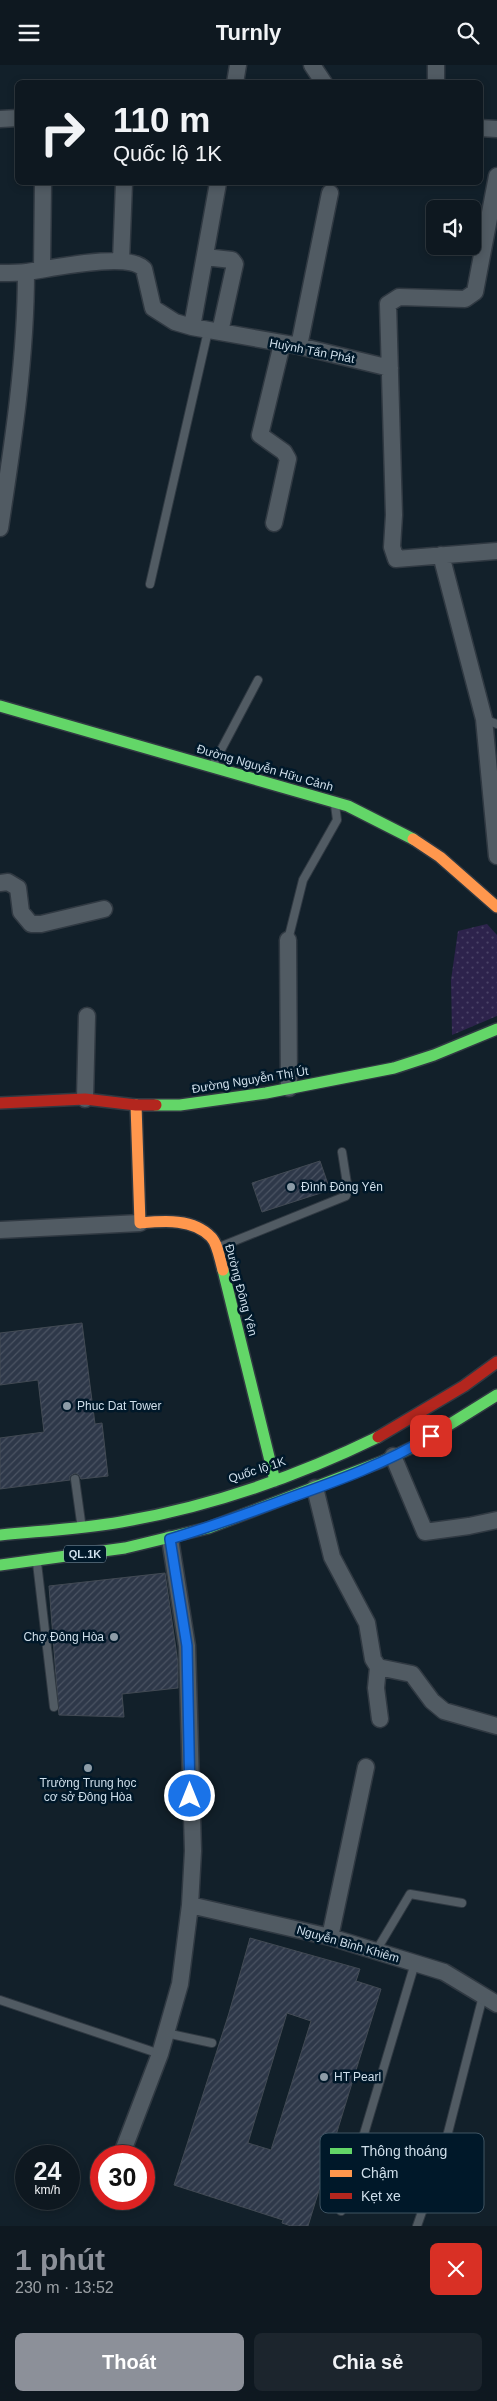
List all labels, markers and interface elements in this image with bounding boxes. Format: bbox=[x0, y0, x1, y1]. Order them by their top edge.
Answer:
icon: menu bbox=[15, 19, 43, 47]
icon: search bbox=[454, 19, 482, 47]
text: Turnly bbox=[216, 20, 281, 45]
icon: right bbox=[30, 100, 95, 165]
text: 110 m bbox=[113, 100, 210, 139]
text: Quốc lộ 1K bbox=[113, 141, 222, 166]
map controls bbox=[426, 200, 481, 255]
button: sound bbox=[426, 200, 481, 255]
street label: Huỳnh Tấn Phát bbox=[268, 336, 356, 366]
street label: Đường Nguyễn Hữu Cảnh bbox=[195, 741, 335, 794]
street label: Đường Nguyễn Thị Út bbox=[191, 1063, 310, 1096]
place label: Đình Đông Yên bbox=[301, 1180, 383, 1194]
marker: Đình Đông Yên bbox=[285, 1181, 297, 1193]
street label: Đường Đông Yên bbox=[222, 1243, 260, 1337]
place label: Phuc Dat Tower bbox=[77, 1399, 162, 1413]
marker: Phuc Dat Tower bbox=[61, 1400, 73, 1412]
pin bbox=[410, 1415, 452, 1457]
icon: arrive bbox=[417, 1422, 445, 1450]
street label: Quốc lộ 1K bbox=[227, 1454, 287, 1486]
road number: QL.1K bbox=[64, 1545, 106, 1563]
place label: Chợ Đông Hòa bbox=[23, 1630, 104, 1644]
marker: Chợ Đông Hòa bbox=[108, 1631, 120, 1643]
marker: Trường Trung học cơ sở Đông Hòa bbox=[82, 1762, 94, 1774]
position arrow bbox=[163, 1769, 215, 1821]
place label: Trường Trung học cơ sở Đông Hòa bbox=[40, 1776, 136, 1804]
street label: Nguyễn Bỉnh Khiêm bbox=[295, 1922, 401, 1965]
place label: HT Pearl bbox=[334, 2070, 381, 2084]
marker: HT Pearl bbox=[318, 2071, 330, 2083]
legend bbox=[320, 2133, 484, 2213]
text: Thông thoáng bbox=[361, 2143, 447, 2159]
speed limit sign: 30 bbox=[90, 2145, 155, 2210]
text: 24 bbox=[34, 2157, 61, 2185]
text: Chậm bbox=[361, 2165, 398, 2181]
text: km/h bbox=[34, 2183, 61, 2197]
text: Kẹt xe bbox=[361, 2188, 401, 2204]
text: 1 phút bbox=[15, 2243, 105, 2276]
button: close bbox=[430, 2243, 482, 2295]
text: 230 m · 13:52 bbox=[15, 2279, 114, 2296]
button: Thoát bbox=[15, 2333, 244, 2391]
button: Chia sẻ bbox=[254, 2333, 482, 2391]

